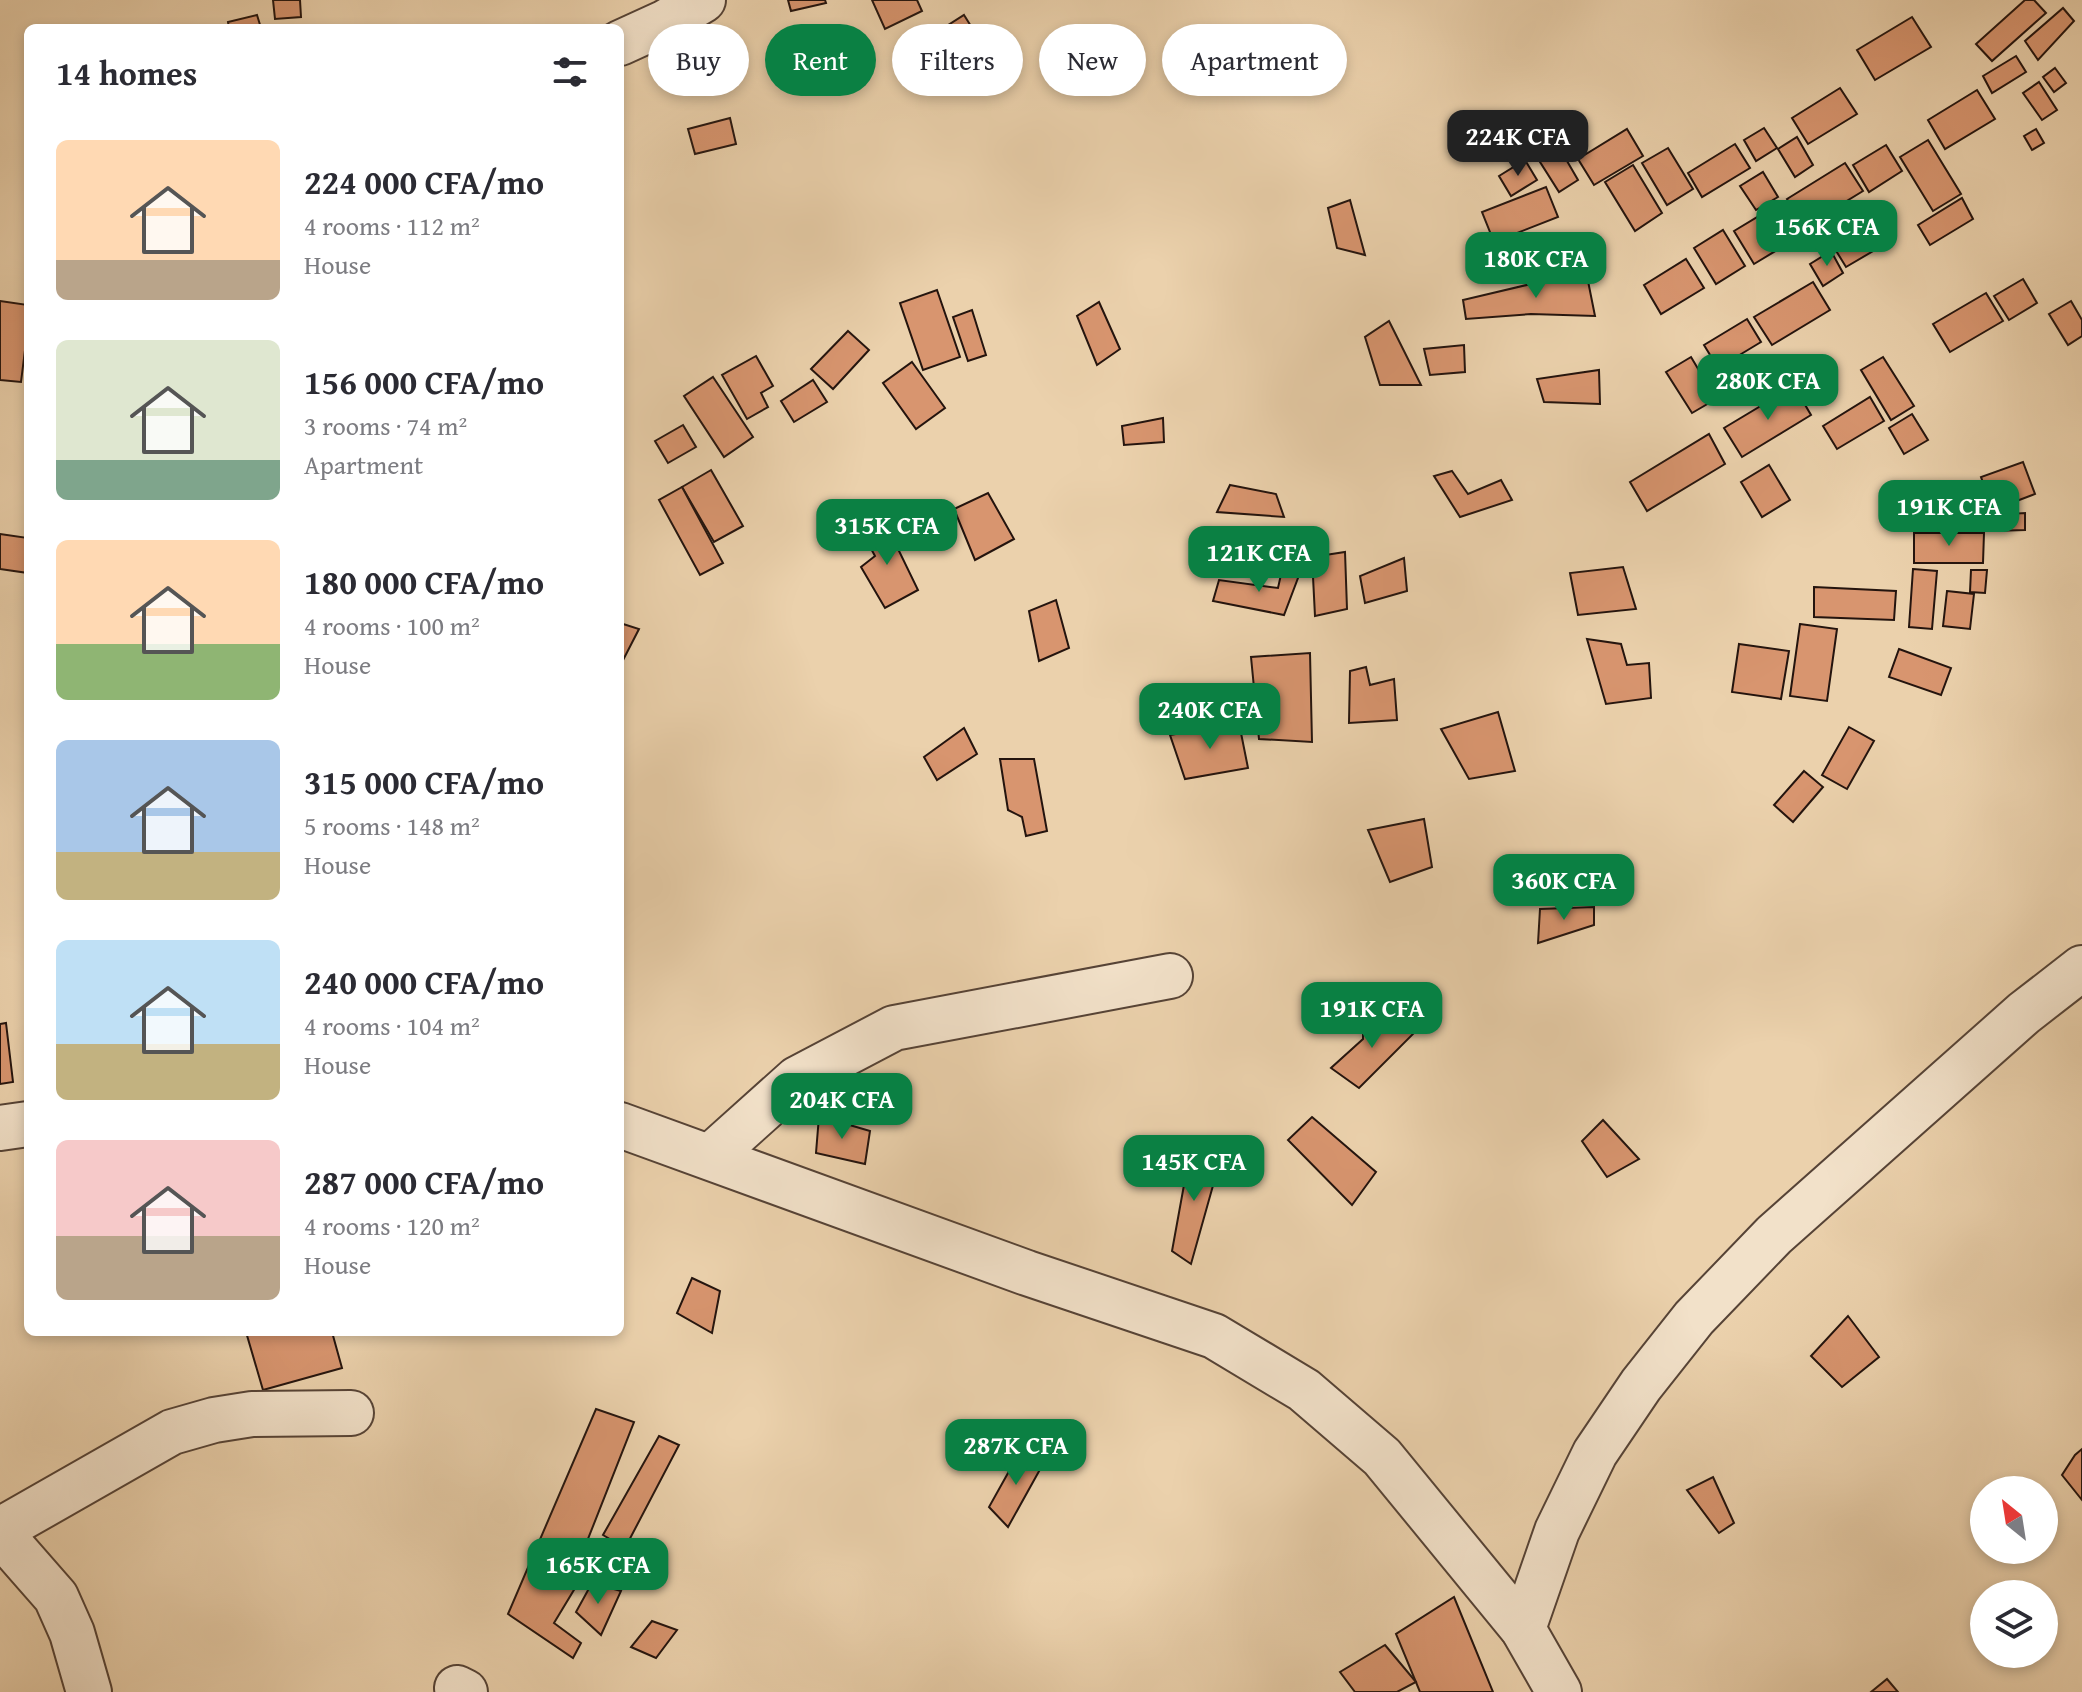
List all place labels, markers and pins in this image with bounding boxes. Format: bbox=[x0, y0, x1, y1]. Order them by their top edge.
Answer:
pin: 224K CFA bbox=[1435, 110, 1601, 178]
pin: 156K CFA bbox=[1744, 200, 1910, 268]
pin: 180K CFA bbox=[1453, 232, 1619, 300]
pin: 280K CFA bbox=[1685, 354, 1851, 422]
pin: 191K CFA bbox=[1866, 480, 2032, 548]
pin: 315K CFA bbox=[804, 499, 970, 567]
pin: 121K CFA bbox=[1176, 526, 1342, 594]
pin: 240K CFA bbox=[1127, 683, 1293, 751]
pin: 360K CFA bbox=[1481, 854, 1647, 922]
pin: 191K CFA bbox=[1289, 982, 1455, 1050]
pin: 204K CFA bbox=[759, 1073, 925, 1141]
pin: 145K CFA bbox=[1111, 1135, 1277, 1203]
pin: 287K CFA bbox=[933, 1419, 1099, 1487]
pin: 165K CFA bbox=[515, 1538, 681, 1606]

